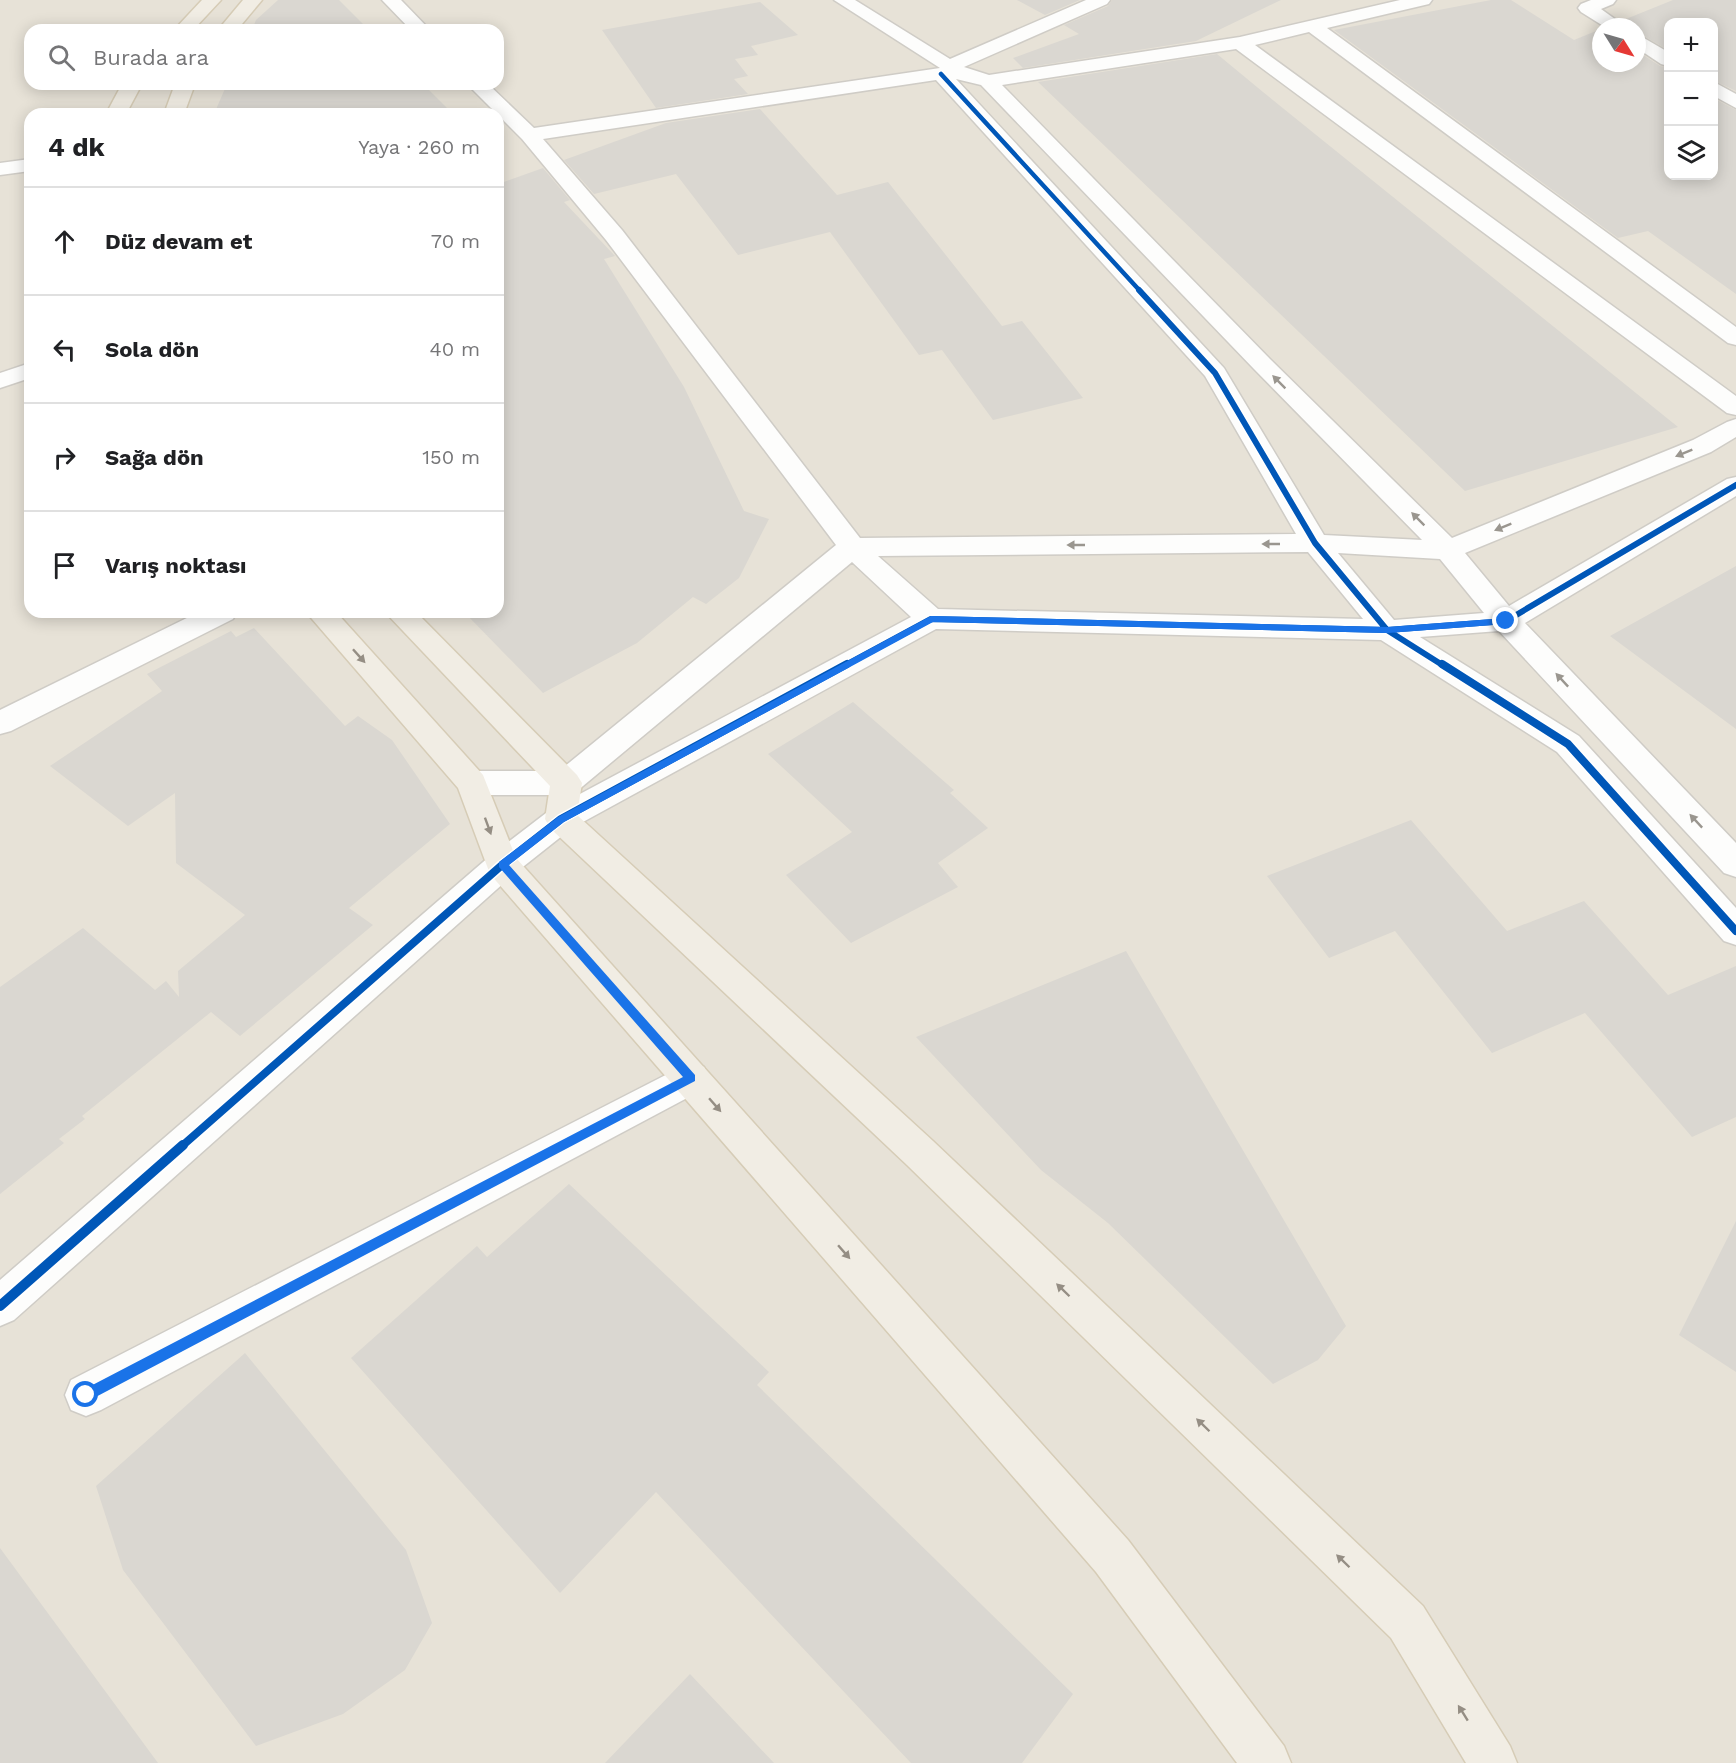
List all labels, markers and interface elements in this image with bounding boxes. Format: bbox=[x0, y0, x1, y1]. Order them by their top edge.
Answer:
north arrow bbox=[1592, 18, 1646, 72]
map controls bbox=[1664, 18, 1718, 180]
button: + bbox=[1664, 18, 1718, 72]
search box bbox=[24, 24, 504, 90]
icon: search bbox=[45, 41, 78, 74]
text: Burada ara bbox=[93, 45, 209, 70]
button: − bbox=[1664, 72, 1718, 126]
button: layers bbox=[1664, 126, 1718, 180]
text: 4 dk bbox=[48, 132, 105, 162]
text: Yaya · 260 m bbox=[358, 135, 480, 159]
icon: ahead bbox=[48, 225, 81, 258]
text: Düz devam et bbox=[105, 229, 252, 254]
text: 70 m bbox=[431, 229, 480, 253]
icon: left bbox=[48, 333, 81, 366]
text: Sola dön bbox=[105, 337, 199, 362]
text: 40 m bbox=[429, 337, 480, 361]
one-way arrow bbox=[1273, 375, 1287, 389]
icon: right bbox=[48, 441, 81, 474]
text: Sağa dön bbox=[105, 445, 204, 470]
text: 150 m bbox=[422, 445, 480, 469]
one-way arrow bbox=[1674, 448, 1692, 458]
one-way arrow bbox=[1410, 512, 1425, 526]
one-way arrow bbox=[1494, 522, 1512, 532]
one-way arrow bbox=[1261, 539, 1280, 549]
one-way arrow bbox=[1066, 540, 1085, 550]
icon: arrive bbox=[48, 549, 81, 582]
text: Varış noktası bbox=[105, 553, 247, 578]
route end bbox=[1492, 607, 1518, 633]
one-way arrow bbox=[352, 648, 365, 663]
one-way arrow bbox=[1555, 673, 1569, 687]
one-way arrow bbox=[1689, 814, 1703, 829]
one-way arrow bbox=[483, 817, 493, 835]
one-way arrow bbox=[708, 1097, 721, 1112]
one-way arrow bbox=[837, 1244, 850, 1259]
one-way arrow bbox=[1055, 1283, 1070, 1297]
route start bbox=[72, 1381, 98, 1407]
one-way arrow bbox=[1196, 1419, 1210, 1433]
one-way arrow bbox=[1336, 1554, 1351, 1568]
one-way arrow bbox=[1457, 1705, 1468, 1721]

